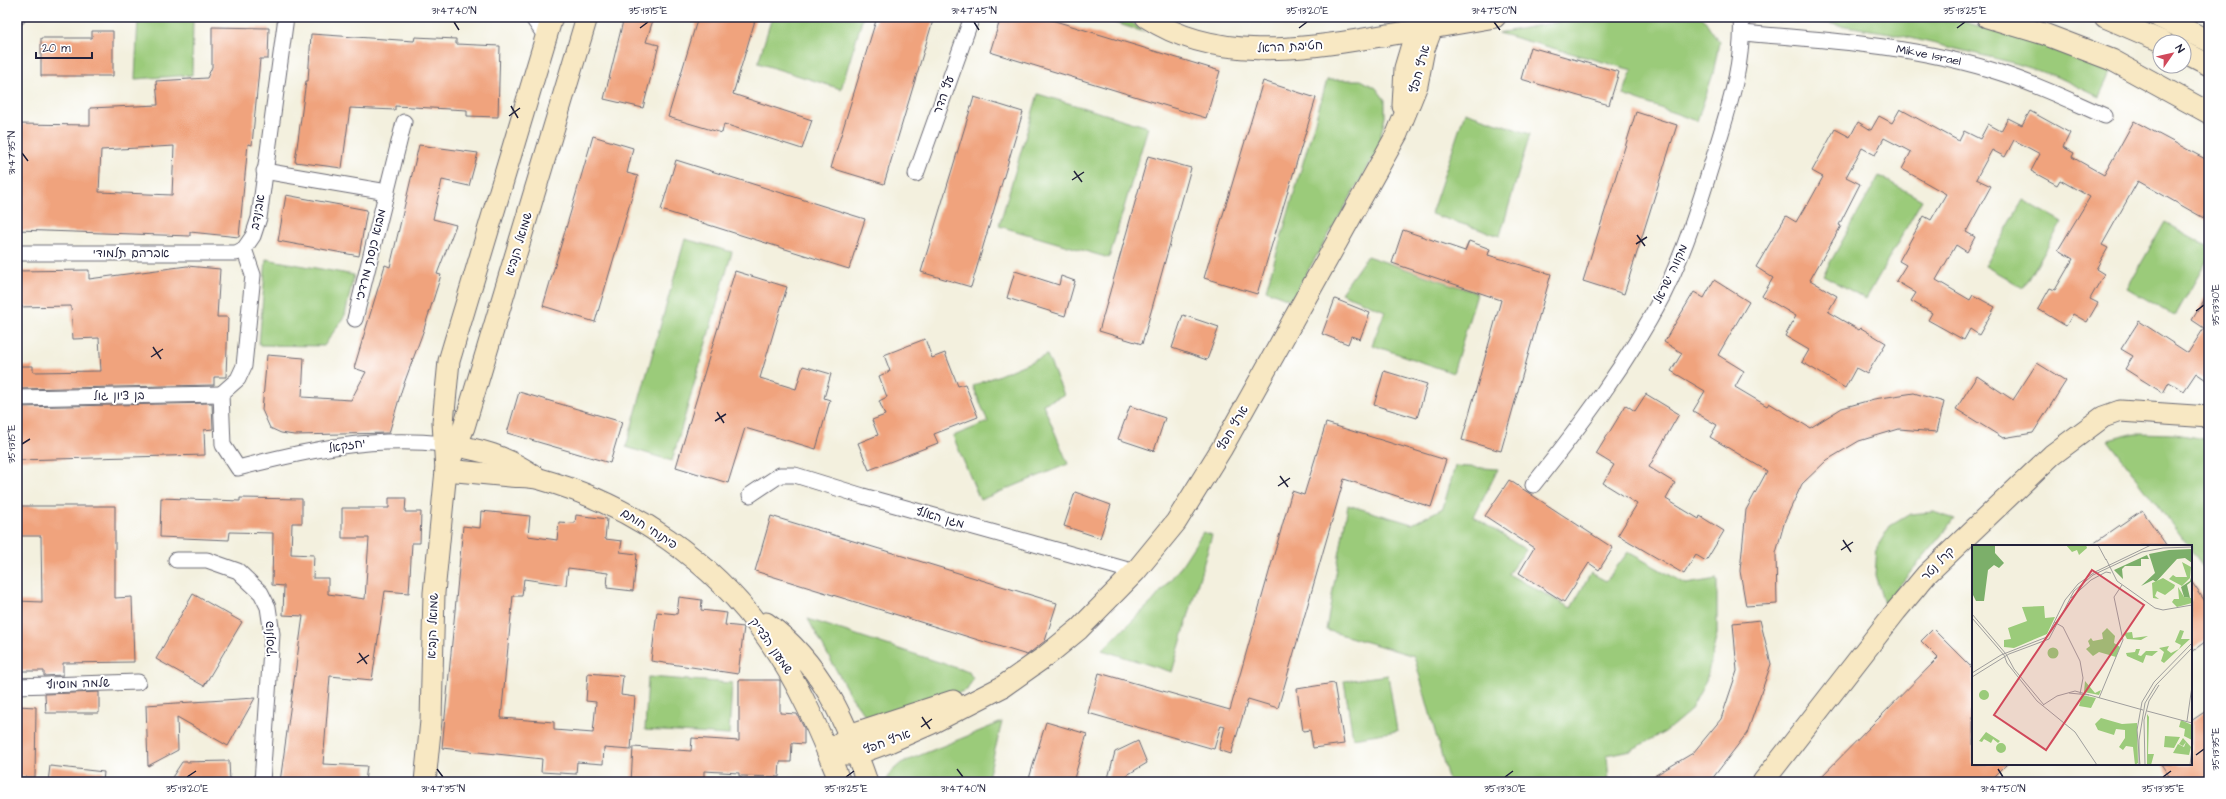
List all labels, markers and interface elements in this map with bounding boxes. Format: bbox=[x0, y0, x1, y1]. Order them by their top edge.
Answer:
text: 31°47'40"N bbox=[432, 4, 476, 18]
text: 35°13'15"E bbox=[629, 4, 668, 18]
text: 31°47'45"N bbox=[951, 4, 997, 18]
text: 35°13'20"E bbox=[1286, 4, 1328, 18]
text: 31°47'50"N bbox=[1471, 4, 1517, 18]
text: 35°13'25"E bbox=[1943, 4, 1987, 18]
scale bar bbox=[36, 34, 92, 60]
north arrow bbox=[2152, 34, 2192, 74]
street label: חטיבת הראל bbox=[1257, 37, 1323, 57]
text: 20 m bbox=[42, 40, 71, 57]
street label: Mikve Israel bbox=[1895, 40, 1963, 70]
text: N bbox=[2172, 42, 2188, 56]
street label: ארץ חפץ bbox=[1405, 43, 1435, 95]
street label: עץ הדר bbox=[929, 73, 959, 117]
text: 31°47'35"N bbox=[5, 131, 19, 175]
street label: אבינדב bbox=[247, 192, 270, 231]
street label: מבוא כנסת מרדכי bbox=[351, 207, 391, 303]
street label: שמואל הנביא bbox=[501, 209, 537, 278]
street label: מקווה ישראל bbox=[1650, 241, 1692, 307]
street label: אברהם תלמודי bbox=[93, 245, 170, 262]
text: 35°13'30"E bbox=[2209, 284, 2223, 326]
street label: בן ציון גול bbox=[93, 387, 145, 405]
street label: ארץ חפץ bbox=[1213, 403, 1253, 453]
text: 35°13'15"E bbox=[5, 424, 19, 464]
street label: יחזקאל bbox=[327, 435, 367, 457]
street label: מגן האלף bbox=[914, 503, 966, 533]
street label: פיתוחי חותם bbox=[618, 504, 680, 554]
street label: קרל נטר bbox=[1918, 543, 1958, 585]
inset map bbox=[1972, 545, 2192, 765]
street label: שמואל הנביא bbox=[423, 592, 443, 659]
street label: שמעון הצדיק bbox=[745, 614, 797, 678]
street label: פולנסקי bbox=[261, 621, 279, 657]
street label: שלמה מוסיוף bbox=[46, 674, 110, 694]
street label: ארץ חפץ bbox=[861, 725, 913, 759]
text: 35°13'35"E bbox=[2209, 728, 2223, 770]
text: 35°13'20"E bbox=[166, 782, 208, 796]
text: 31°47'35"N bbox=[421, 782, 465, 796]
text: 35°13'25"E bbox=[824, 782, 868, 796]
text: 31°47'40"N bbox=[941, 782, 985, 796]
text: 35°13'30"E bbox=[1484, 782, 1526, 796]
text: 31°47'50"N bbox=[1980, 782, 2026, 796]
text: 35°13'35"E bbox=[2142, 782, 2184, 796]

